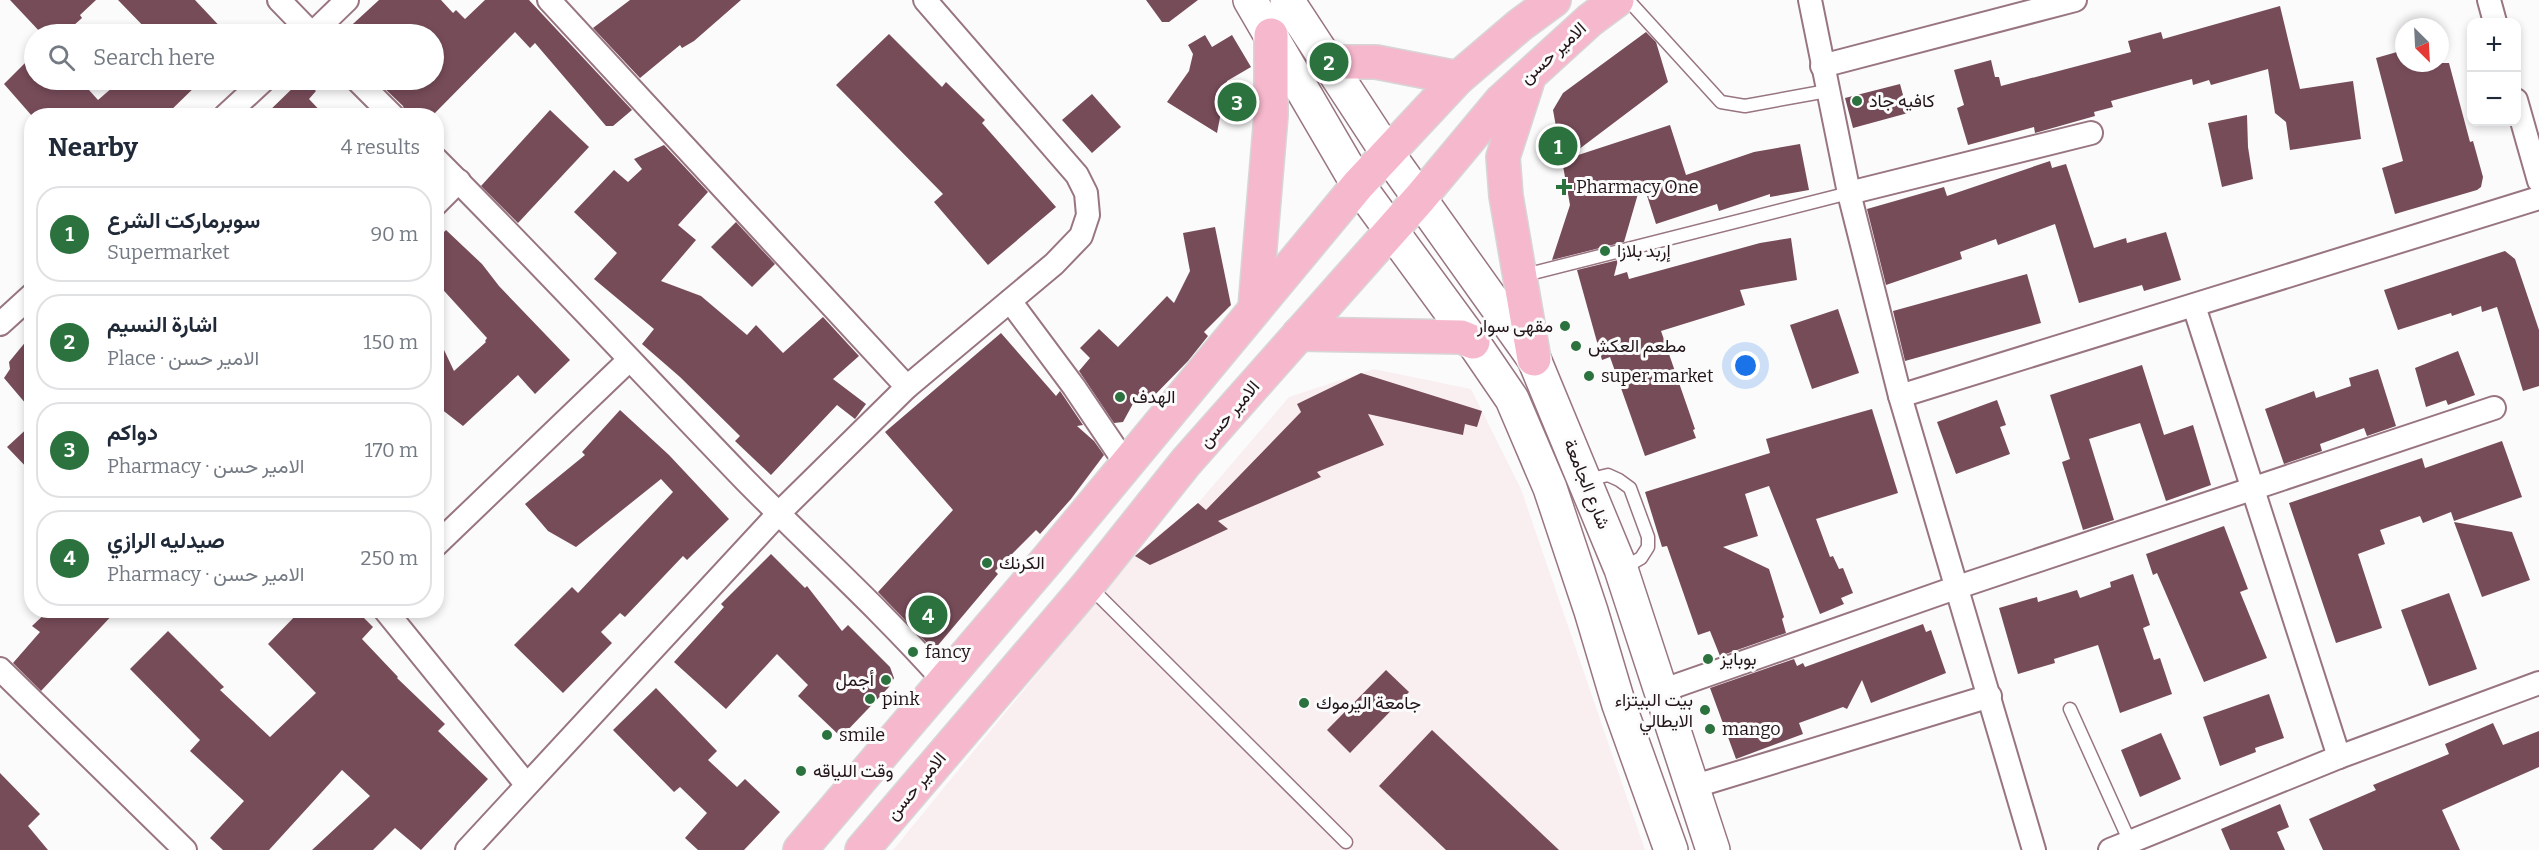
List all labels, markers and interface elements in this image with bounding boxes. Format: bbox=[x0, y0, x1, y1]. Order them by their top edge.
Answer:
street label: الامير حسن bbox=[1515, 17, 1591, 89]
north arrow bbox=[2395, 18, 2449, 72]
map controls bbox=[2467, 18, 2521, 126]
button: + bbox=[2467, 18, 2521, 72]
search box bbox=[24, 24, 444, 90]
pin: 2 bbox=[1310, 40, 1348, 84]
icon: search bbox=[45, 41, 78, 74]
text: Search here bbox=[93, 44, 215, 71]
button: − bbox=[2467, 72, 2521, 126]
pin: 3 bbox=[1218, 80, 1256, 124]
place label: كافيه جاد bbox=[1869, 90, 1935, 112]
marker: كافيه جاد bbox=[1850, 94, 1864, 108]
pin: 1 bbox=[1538, 124, 1578, 168]
text: Nearby bbox=[48, 132, 138, 163]
text: 4 results bbox=[341, 135, 420, 159]
place label: Pharmacy One bbox=[1576, 176, 1699, 198]
marker: Pharmacy One bbox=[1557, 180, 1571, 194]
text: سوبرماركت الشرع bbox=[107, 207, 260, 234]
text: 1 bbox=[65, 222, 74, 246]
text: 90 m bbox=[370, 222, 418, 246]
text: Supermarket bbox=[107, 240, 230, 264]
place label: إربد بلازا bbox=[1617, 240, 1671, 263]
marker: إربد بلازا bbox=[1598, 244, 1612, 258]
text: اشارة النسيم bbox=[107, 311, 218, 338]
place label: مقهى سوار bbox=[1476, 315, 1553, 337]
marker: مقهى سوار bbox=[1558, 319, 1572, 333]
text: 2 bbox=[64, 330, 75, 354]
text: 150 m bbox=[363, 330, 418, 354]
place label: مطعم العكش bbox=[1588, 335, 1686, 358]
marker: مطعم العكش bbox=[1569, 339, 1583, 353]
text: Place · الامير حسن bbox=[107, 346, 259, 370]
your location bbox=[1731, 351, 1760, 380]
place label: super market bbox=[1601, 365, 1714, 387]
marker: super market bbox=[1582, 369, 1596, 383]
street label: الامير حسن bbox=[1194, 376, 1264, 452]
place label: الهدف bbox=[1132, 386, 1176, 408]
marker: الهدف bbox=[1113, 390, 1127, 404]
text: دواكم bbox=[107, 419, 158, 446]
street label: شارع الجامعة bbox=[1558, 436, 1615, 533]
text: 3 bbox=[64, 438, 75, 462]
text: 170 m bbox=[365, 438, 418, 462]
text: Pharmacy · الامير حسن bbox=[107, 454, 304, 478]
text: صيدليه الرازي bbox=[107, 527, 225, 554]
text: 4 bbox=[63, 546, 76, 570]
text: 250 m bbox=[361, 546, 418, 570]
place label: الكرنك bbox=[999, 552, 1045, 574]
marker: الكرنك bbox=[980, 556, 994, 570]
text: Pharmacy · الامير حسن bbox=[107, 562, 304, 586]
pin: 4 bbox=[908, 592, 948, 638]
place label: fancy bbox=[925, 641, 971, 663]
marker: fancy bbox=[906, 645, 920, 659]
place label: بوبايز bbox=[1719, 648, 1757, 670]
marker: بوبايز bbox=[1701, 652, 1715, 666]
place label: أجمل bbox=[835, 669, 874, 691]
marker: أجمل bbox=[879, 673, 893, 687]
place label: pink bbox=[882, 688, 920, 710]
place label: بيت البيتزاء الايطالي bbox=[1615, 689, 1693, 736]
marker: pink bbox=[863, 692, 877, 706]
place label: جامعة اليرموك bbox=[1316, 692, 1421, 714]
marker: جامعة اليرموك bbox=[1297, 696, 1311, 710]
marker: بيت البيتزاء الايطالي bbox=[1698, 703, 1712, 717]
place label: mango bbox=[1722, 718, 1781, 740]
marker: mango bbox=[1703, 722, 1717, 736]
place label: smile bbox=[839, 724, 885, 746]
marker: smile bbox=[820, 728, 834, 742]
street label: الامير حسن bbox=[881, 748, 951, 824]
place label: وقت اللياقه bbox=[813, 760, 893, 782]
marker: وقت اللياقه bbox=[794, 764, 808, 778]

